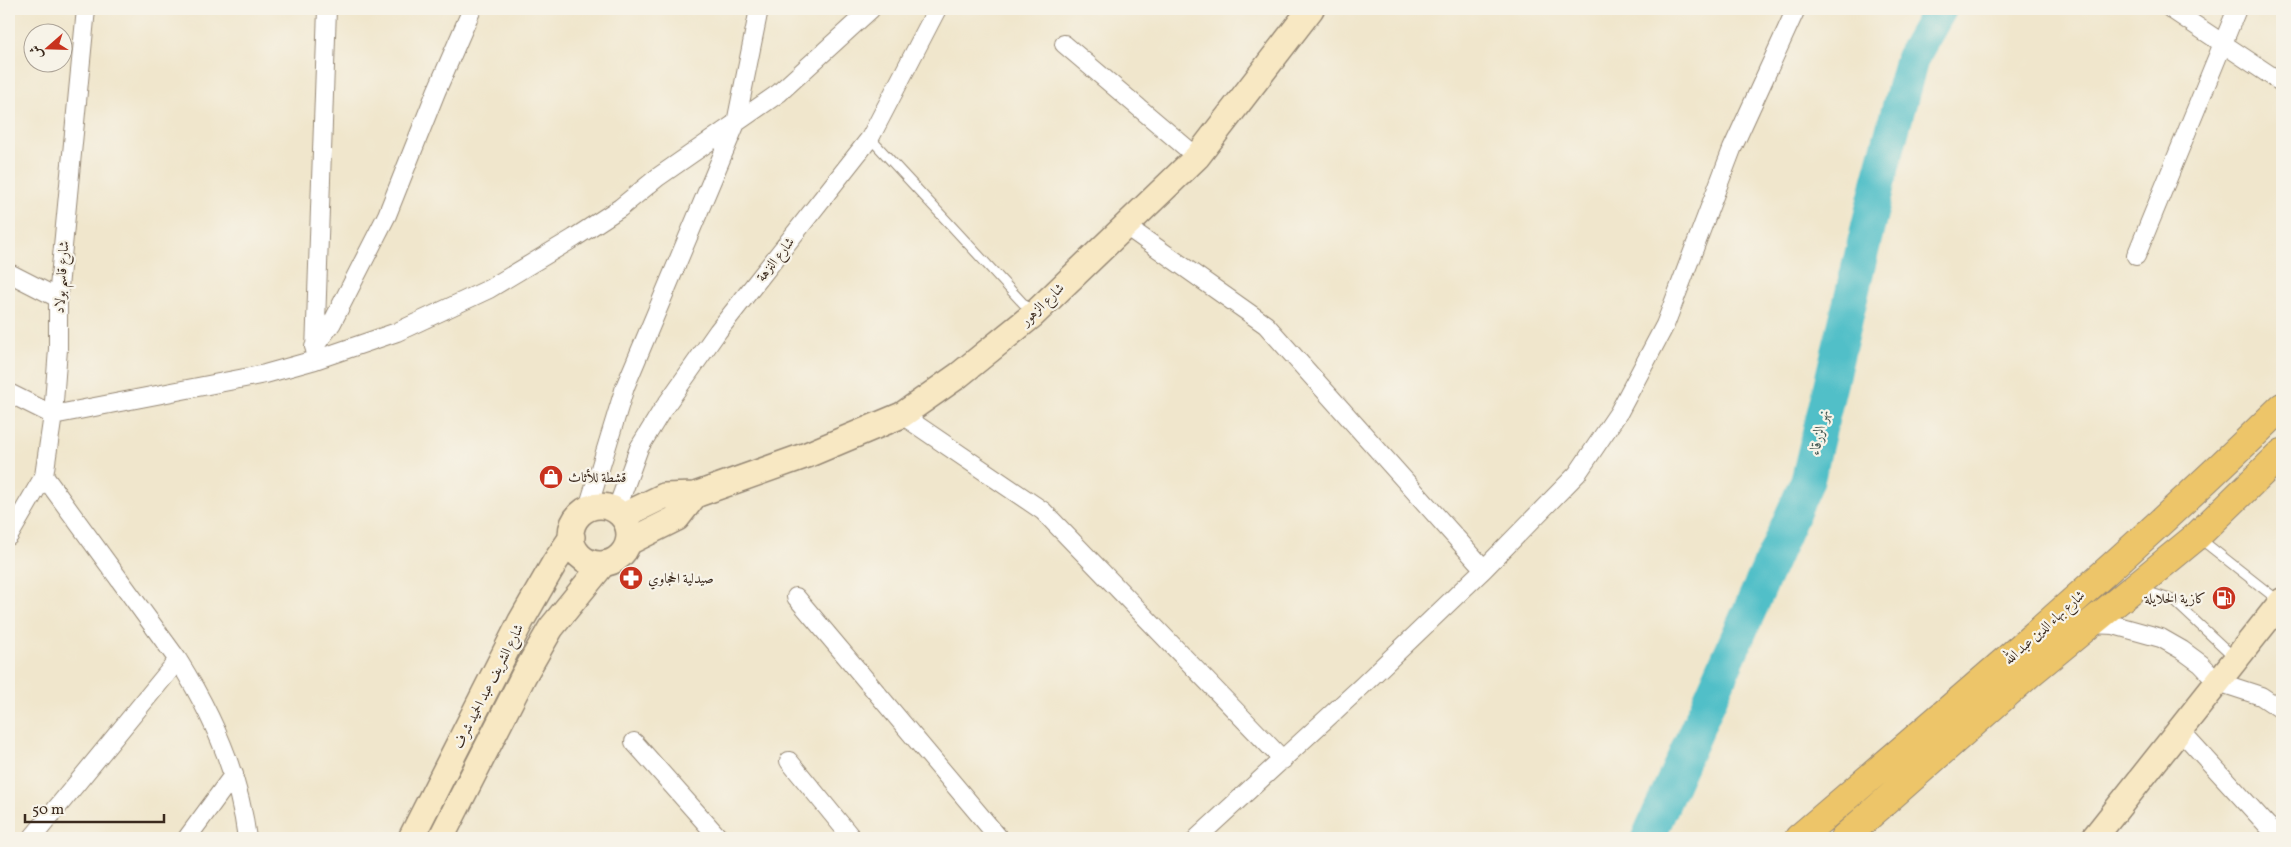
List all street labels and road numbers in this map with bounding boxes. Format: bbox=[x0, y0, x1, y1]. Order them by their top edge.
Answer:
street label: شارع النزهة bbox=[753, 234, 800, 287]
street label: شارع قاسم بولاد bbox=[50, 240, 78, 314]
street label: شارع الزهور bbox=[1016, 279, 1070, 333]
street label: شارع بهاء الدين عبد الله bbox=[1998, 584, 2090, 670]
street label: شارع الشريف عبد الحميد شرف bbox=[450, 621, 530, 753]

